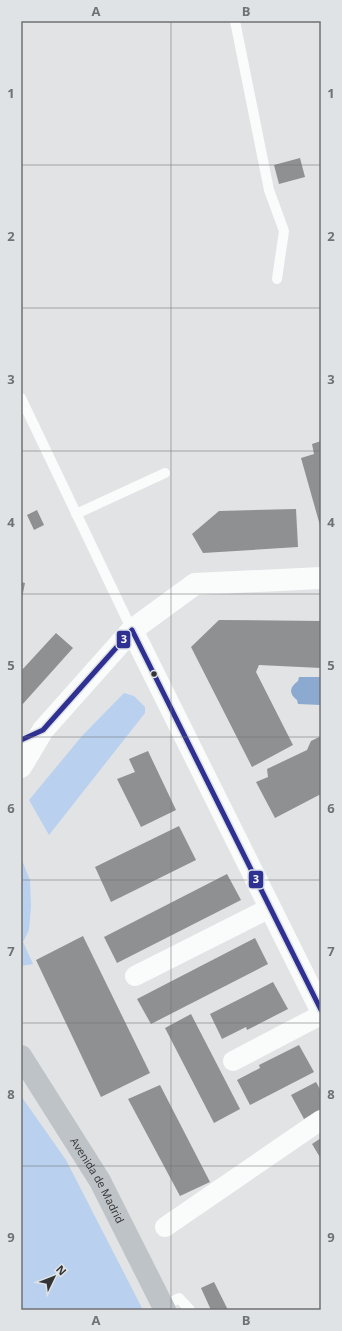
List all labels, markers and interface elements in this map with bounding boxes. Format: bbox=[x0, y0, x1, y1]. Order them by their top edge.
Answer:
text: A bbox=[92, 2, 101, 20]
text: B bbox=[242, 2, 251, 20]
text: 1 bbox=[7, 84, 15, 102]
text: 1 bbox=[327, 84, 335, 102]
text: 2 bbox=[7, 227, 15, 245]
text: 2 bbox=[327, 227, 335, 245]
text: 3 bbox=[7, 370, 15, 388]
text: 3 bbox=[327, 370, 335, 388]
text: 4 bbox=[7, 513, 15, 531]
text: 4 bbox=[327, 513, 335, 531]
line badge: 3 bbox=[116, 630, 131, 649]
text: 3 bbox=[121, 631, 127, 646]
text: 5 bbox=[7, 656, 15, 674]
text: 5 bbox=[327, 656, 335, 674]
unlabelled marker bbox=[149, 669, 159, 679]
text: 6 bbox=[7, 799, 15, 817]
text: 6 bbox=[327, 799, 335, 817]
line badge: 3 bbox=[248, 870, 264, 889]
text: 3 bbox=[253, 871, 259, 886]
text: 7 bbox=[7, 942, 15, 960]
text: 7 bbox=[327, 942, 335, 960]
text: 8 bbox=[7, 1085, 15, 1103]
text: 8 bbox=[327, 1085, 335, 1103]
street label: Avenida de Madrid bbox=[67, 1134, 128, 1226]
text: 9 bbox=[7, 1228, 15, 1246]
text: 9 bbox=[327, 1228, 335, 1246]
north arrow bbox=[34, 1257, 74, 1297]
text: N bbox=[53, 1261, 70, 1278]
text: A bbox=[92, 1311, 101, 1329]
text: B bbox=[242, 1311, 251, 1329]

